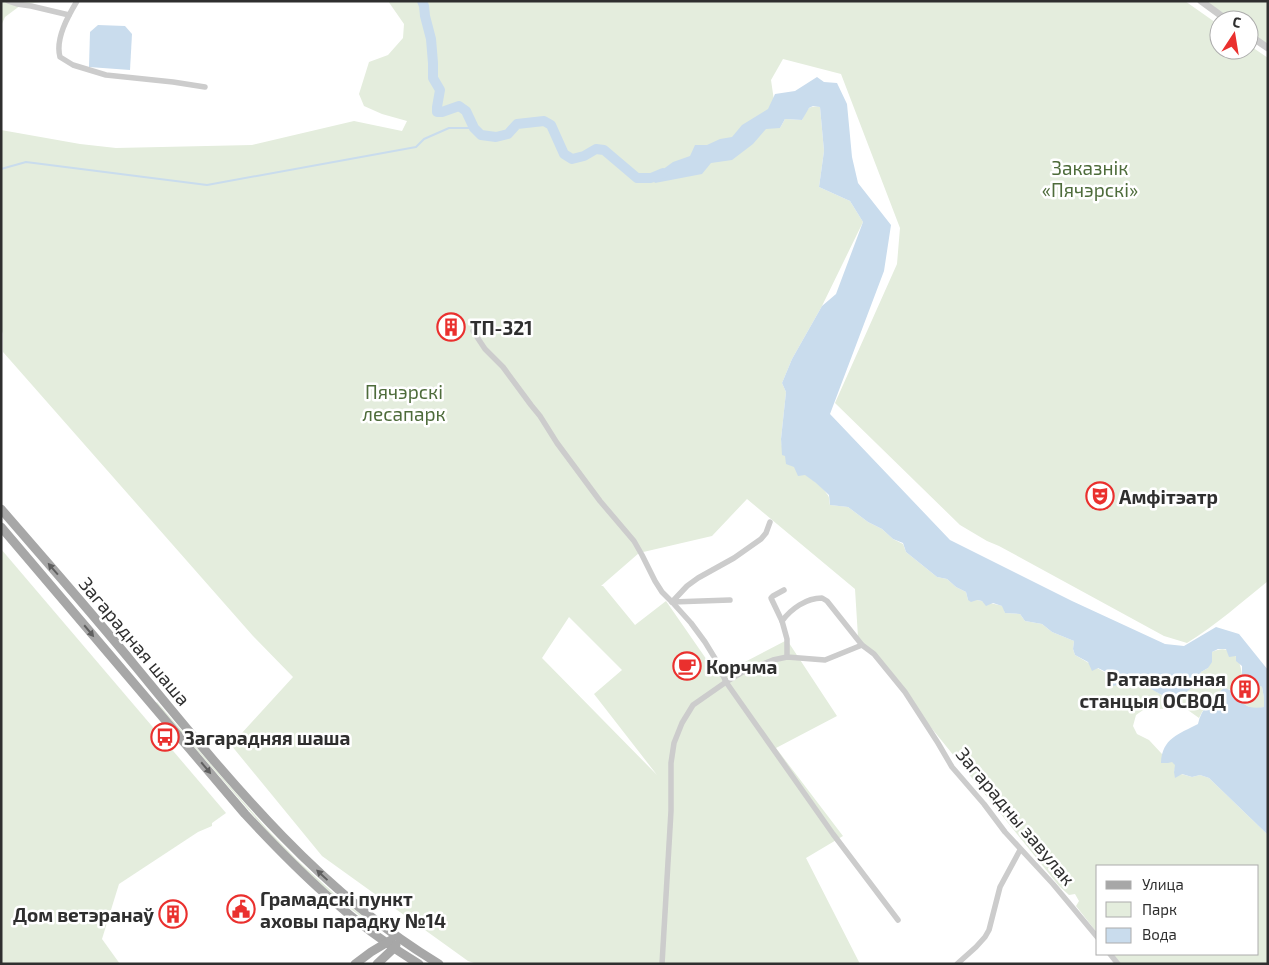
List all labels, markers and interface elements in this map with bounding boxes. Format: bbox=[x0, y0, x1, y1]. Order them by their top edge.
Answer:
north arrow bbox=[1209, 10, 1259, 60]
text: С bbox=[1231, 13, 1243, 31]
park label: Заказнік «Пячэрскі» bbox=[1042, 156, 1138, 201]
building icon: ТП-321 bbox=[436, 312, 466, 342]
place label: ТП-321 bbox=[470, 316, 533, 339]
park label: Пячэрскі лесапарк bbox=[362, 380, 446, 425]
theatre icon: Амфітэатр bbox=[1085, 481, 1115, 511]
place label: Амфітэатр bbox=[1119, 485, 1218, 508]
one-way arrow bbox=[48, 563, 59, 575]
street label: Загарадная шаша bbox=[75, 572, 195, 710]
one-way arrow bbox=[84, 624, 95, 637]
cafe icon: Корчма bbox=[672, 651, 702, 681]
place label: Корчма bbox=[706, 655, 777, 678]
place label: Ратавальная станцыя ОСВОД bbox=[1079, 667, 1226, 712]
building icon: Ратавальная станцыя ОСВОД bbox=[1230, 674, 1260, 704]
bus stop icon: Загарадняя шаша bbox=[150, 722, 180, 752]
place label: Загарадняя шаша bbox=[184, 726, 350, 749]
street label: Загарадны завулак bbox=[951, 742, 1080, 890]
one-way arrow bbox=[200, 761, 211, 774]
legend bbox=[1096, 865, 1259, 955]
one-way arrow bbox=[317, 869, 329, 881]
text: Улица bbox=[1142, 875, 1184, 893]
place label: Грамадскі пункт аховы парадку №14 bbox=[260, 887, 446, 932]
public building icon: Грамадскі пункт аховы парадку №14 bbox=[226, 894, 256, 924]
building icon: Дом ветэранаў bbox=[158, 899, 188, 929]
text: Парк bbox=[1142, 900, 1177, 918]
place label: Дом ветэранаў bbox=[13, 903, 154, 926]
text: Вода bbox=[1142, 925, 1177, 943]

